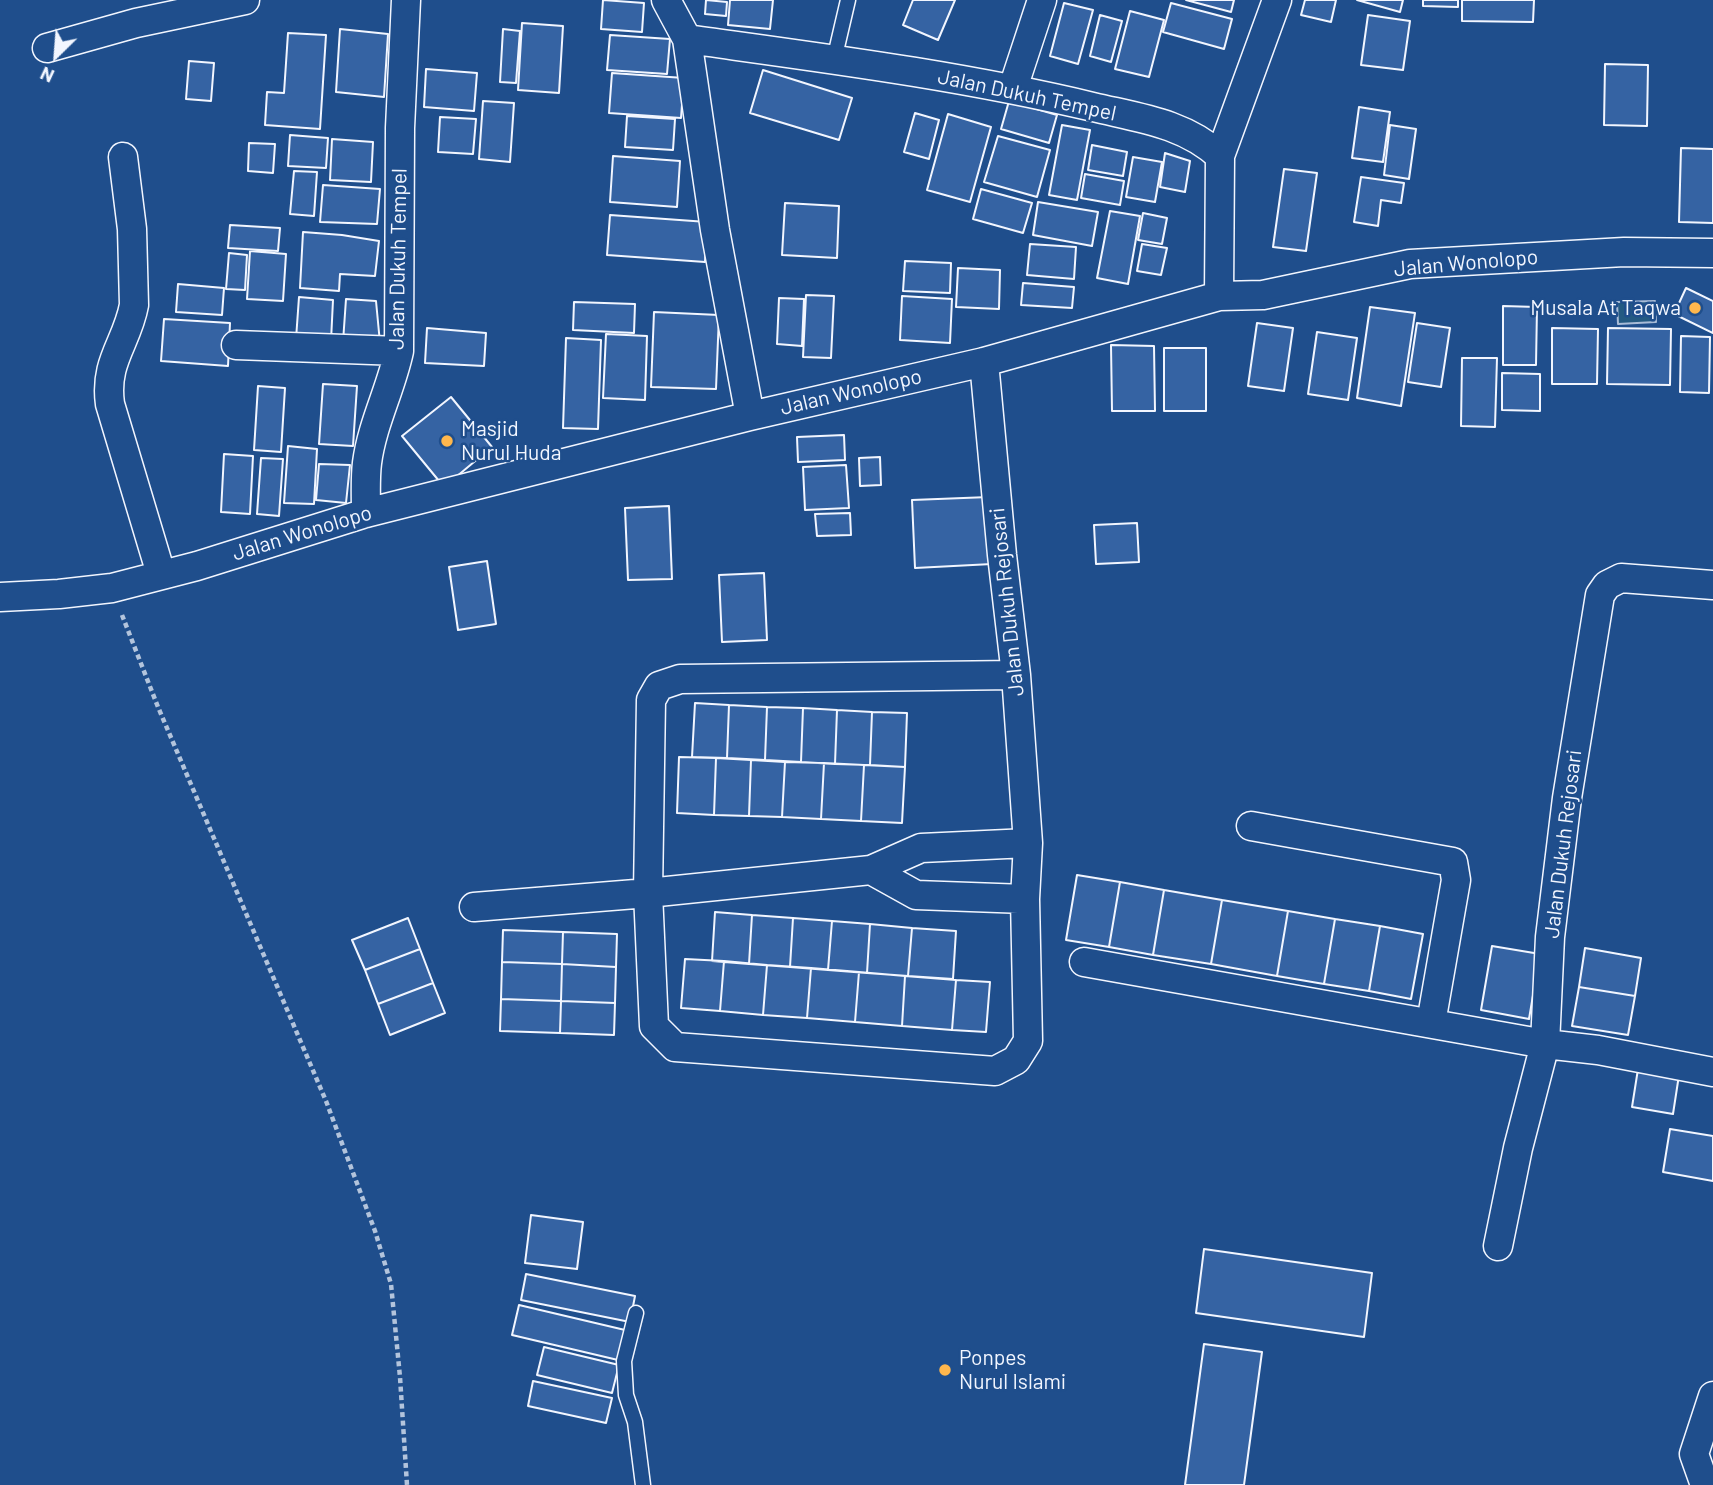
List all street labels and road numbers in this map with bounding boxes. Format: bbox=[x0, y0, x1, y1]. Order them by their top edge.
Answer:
street label: Jalan Dukuh Tempel bbox=[936, 64, 1118, 126]
street label: Jalan Dukuh Tempel bbox=[384, 168, 412, 350]
street label: Jalan Wonolopo bbox=[1393, 244, 1539, 282]
street label: Jalan Wonolopo bbox=[778, 363, 924, 421]
street label: Jalan Wonolopo bbox=[229, 500, 375, 566]
street label: Jalan Dukuh Rejosari bbox=[985, 506, 1029, 698]
street label: Jalan Dukuh Rejosari bbox=[1539, 748, 1587, 940]

